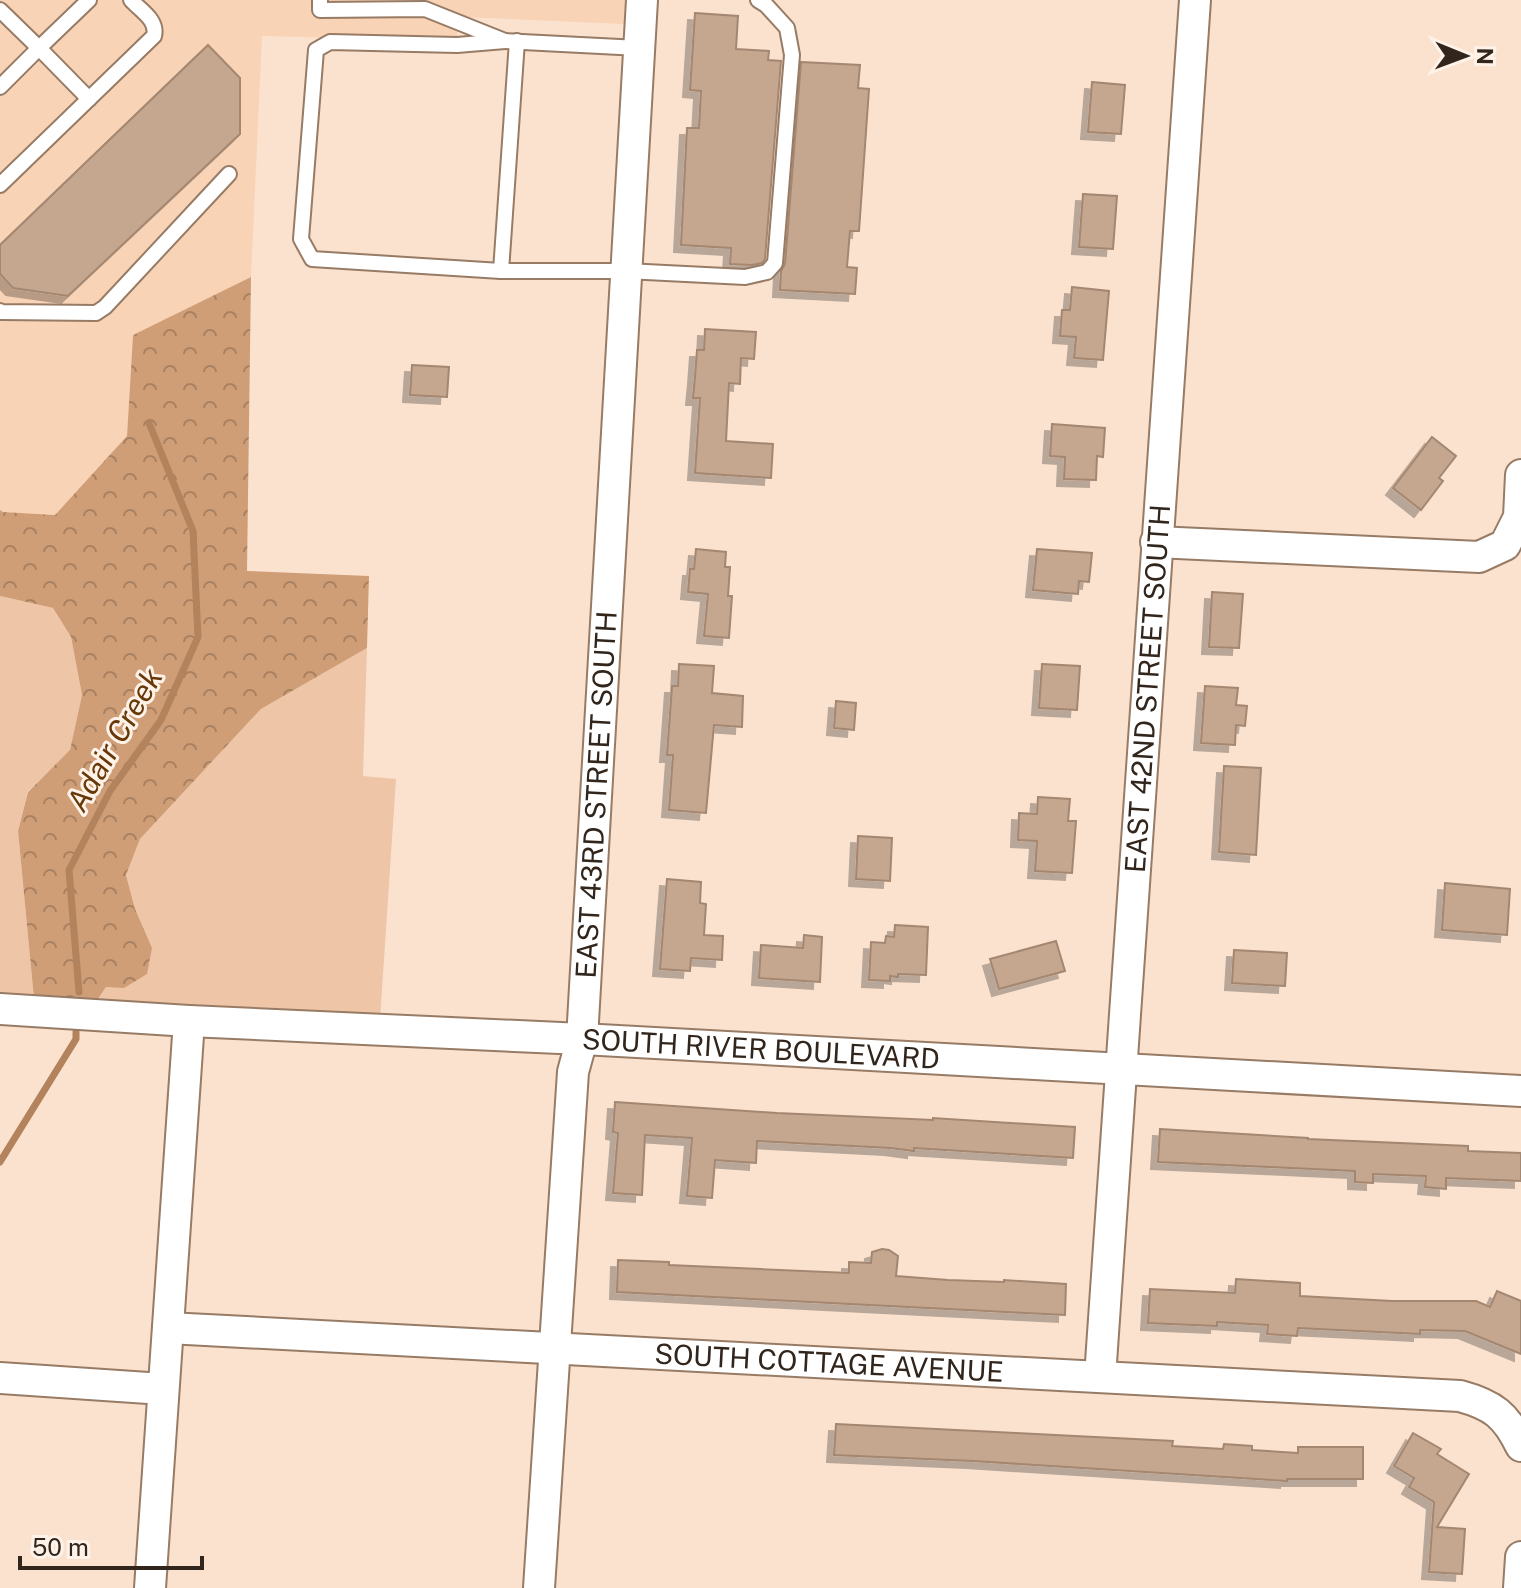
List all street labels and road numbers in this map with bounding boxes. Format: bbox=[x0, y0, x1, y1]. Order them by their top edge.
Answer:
street label: EAST 42ND STREET SOUTH bbox=[1118, 503, 1176, 874]
street label: EAST 43RD STREET SOUTH bbox=[569, 610, 623, 979]
street label: SOUTH RIVER BOULEVARD bbox=[581, 1022, 941, 1075]
street label: SOUTH COTTAGE AVENUE bbox=[654, 1337, 1004, 1388]

